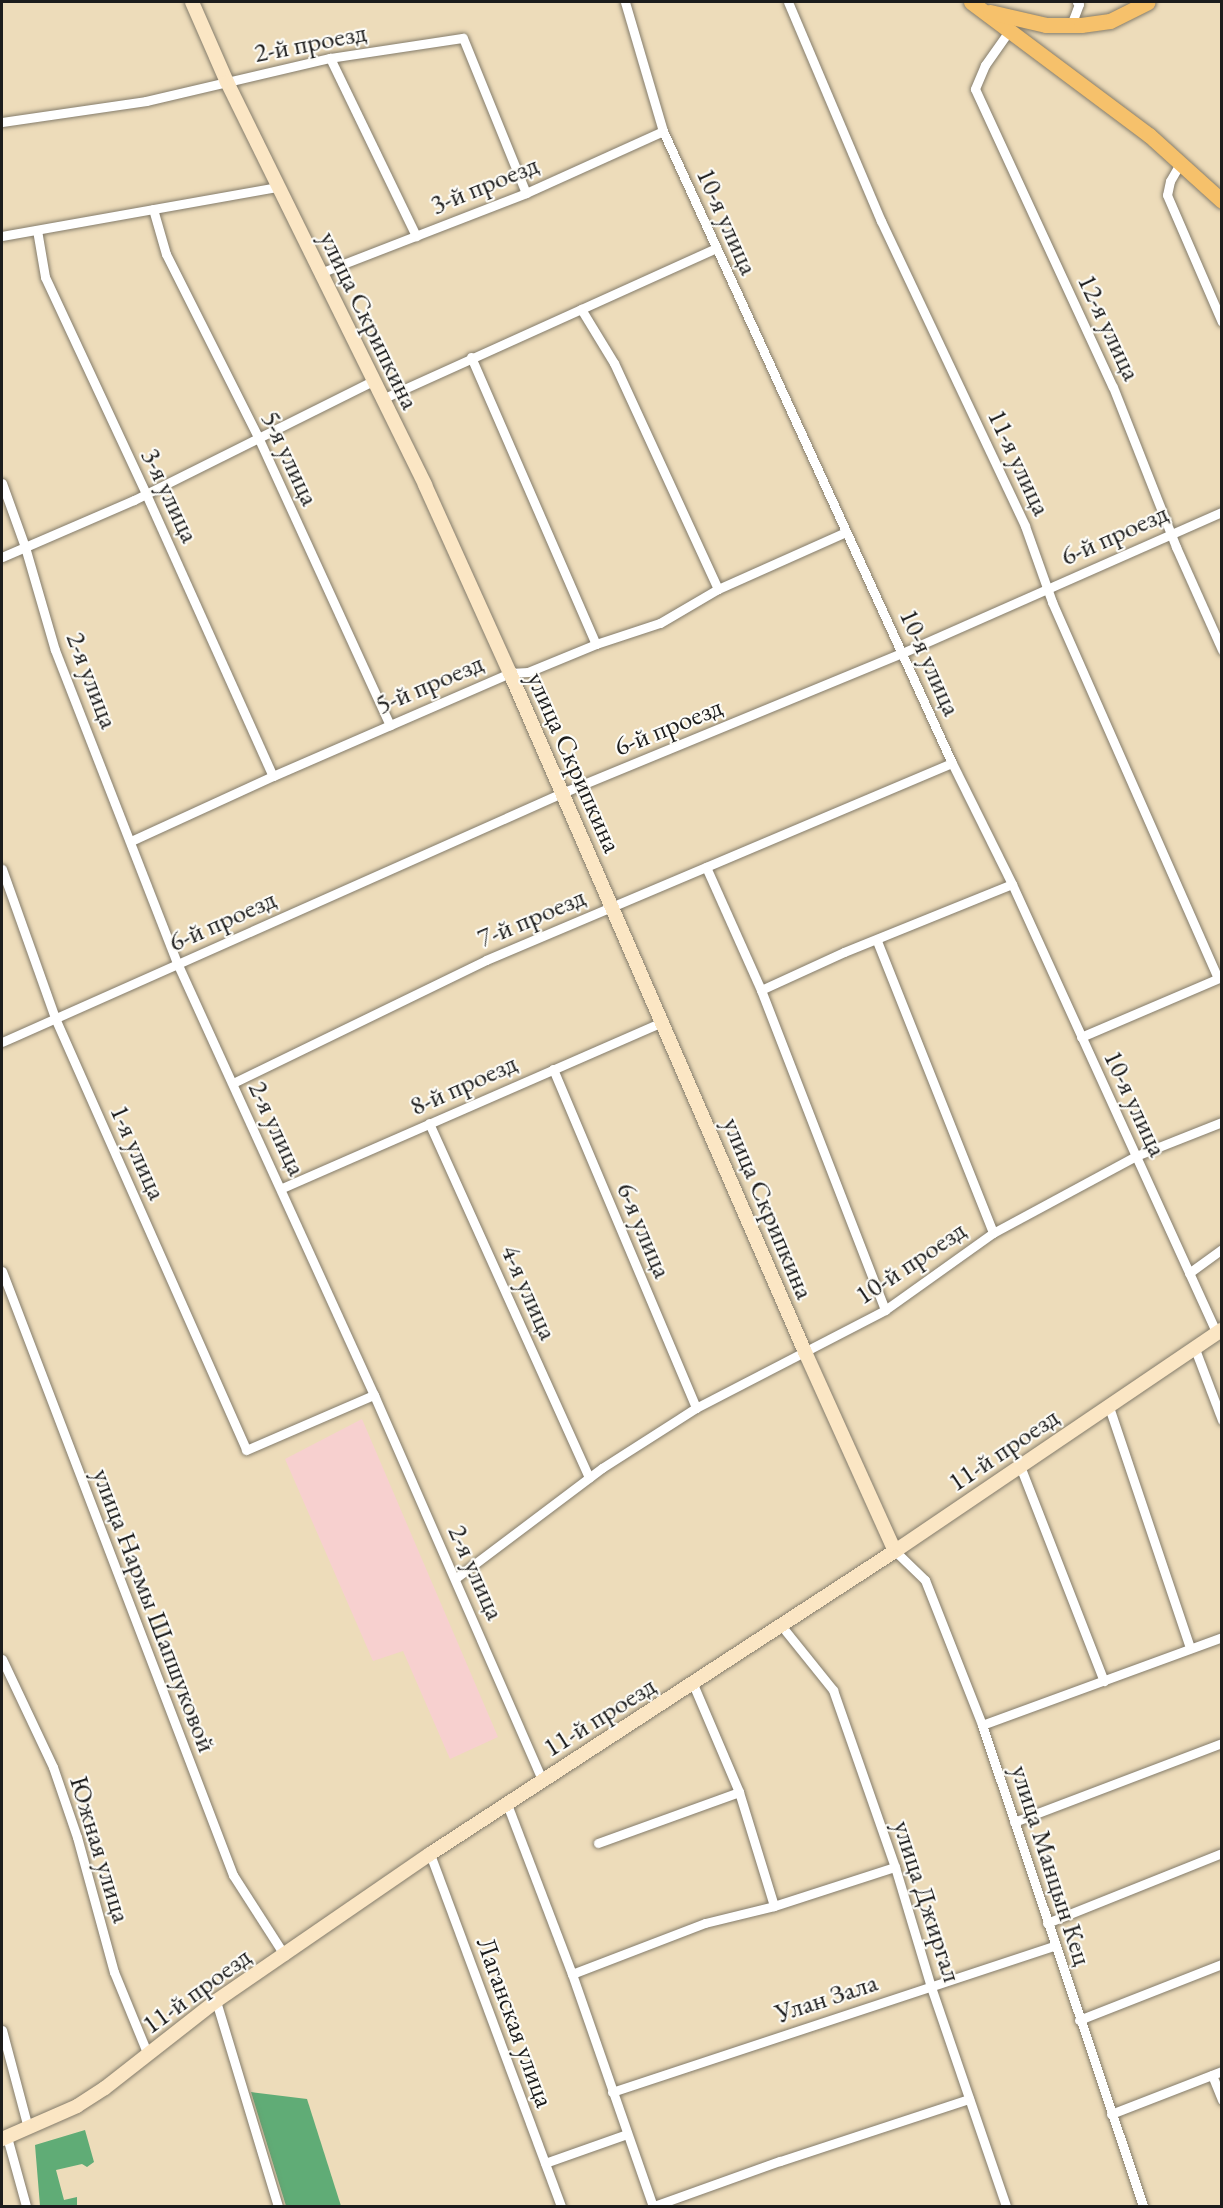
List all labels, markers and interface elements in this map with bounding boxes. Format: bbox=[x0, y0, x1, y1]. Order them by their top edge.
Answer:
street label: 2-й проезд bbox=[251, 15, 369, 69]
street label: 3-й проезд bbox=[425, 148, 543, 220]
street label: 10-я улица bbox=[690, 162, 766, 280]
street label: улица Скрипкина bbox=[313, 226, 427, 414]
street label: 12-я улица bbox=[1071, 269, 1149, 385]
street label: 11-я улица bbox=[981, 404, 1059, 520]
street label: 5-я улица bbox=[255, 405, 327, 511]
street label: 3-я улица bbox=[135, 442, 207, 548]
street label: 6-й проезд bbox=[1055, 496, 1173, 572]
street label: 10-я улица bbox=[893, 603, 969, 721]
street label: 2-я улица bbox=[60, 627, 126, 733]
street label: 5-й проезд bbox=[370, 646, 488, 720]
street label: улица Скрипкина bbox=[521, 667, 629, 857]
street label: 6-й проезд bbox=[609, 690, 727, 762]
street label: 7-й проезд bbox=[472, 880, 590, 954]
street label: 6-й проезд bbox=[163, 882, 281, 958]
street label: 10-я улица bbox=[1097, 1045, 1175, 1161]
street label: 8-й проезд bbox=[404, 1046, 522, 1122]
street label: 2-я улица bbox=[242, 1075, 314, 1181]
street label: 1-я улица bbox=[104, 1099, 174, 1205]
street label: улица Скрипкина bbox=[716, 1112, 822, 1304]
street label: 6-я улица bbox=[610, 1177, 680, 1283]
street label: 10-й проезд bbox=[848, 1213, 972, 1311]
street label: 4-я улица bbox=[495, 1239, 565, 1345]
street label: 11-й проезд bbox=[941, 1400, 1065, 1498]
street label: улица Нармы Шапшуковой bbox=[86, 1464, 224, 1756]
street label: 2-я улица bbox=[442, 1519, 512, 1625]
street label: 11-й проезд bbox=[537, 1669, 661, 1763]
street label: улица Манцын Кец bbox=[1004, 1761, 1100, 1969]
street label: Южная улица bbox=[63, 1772, 139, 1926]
street label: улица Джиргал bbox=[887, 1816, 969, 1986]
street label: Лаганская улица bbox=[470, 1932, 562, 2112]
street label: 11-й проезд bbox=[135, 1940, 257, 2040]
street label: Улан Зала bbox=[771, 1965, 881, 2029]

